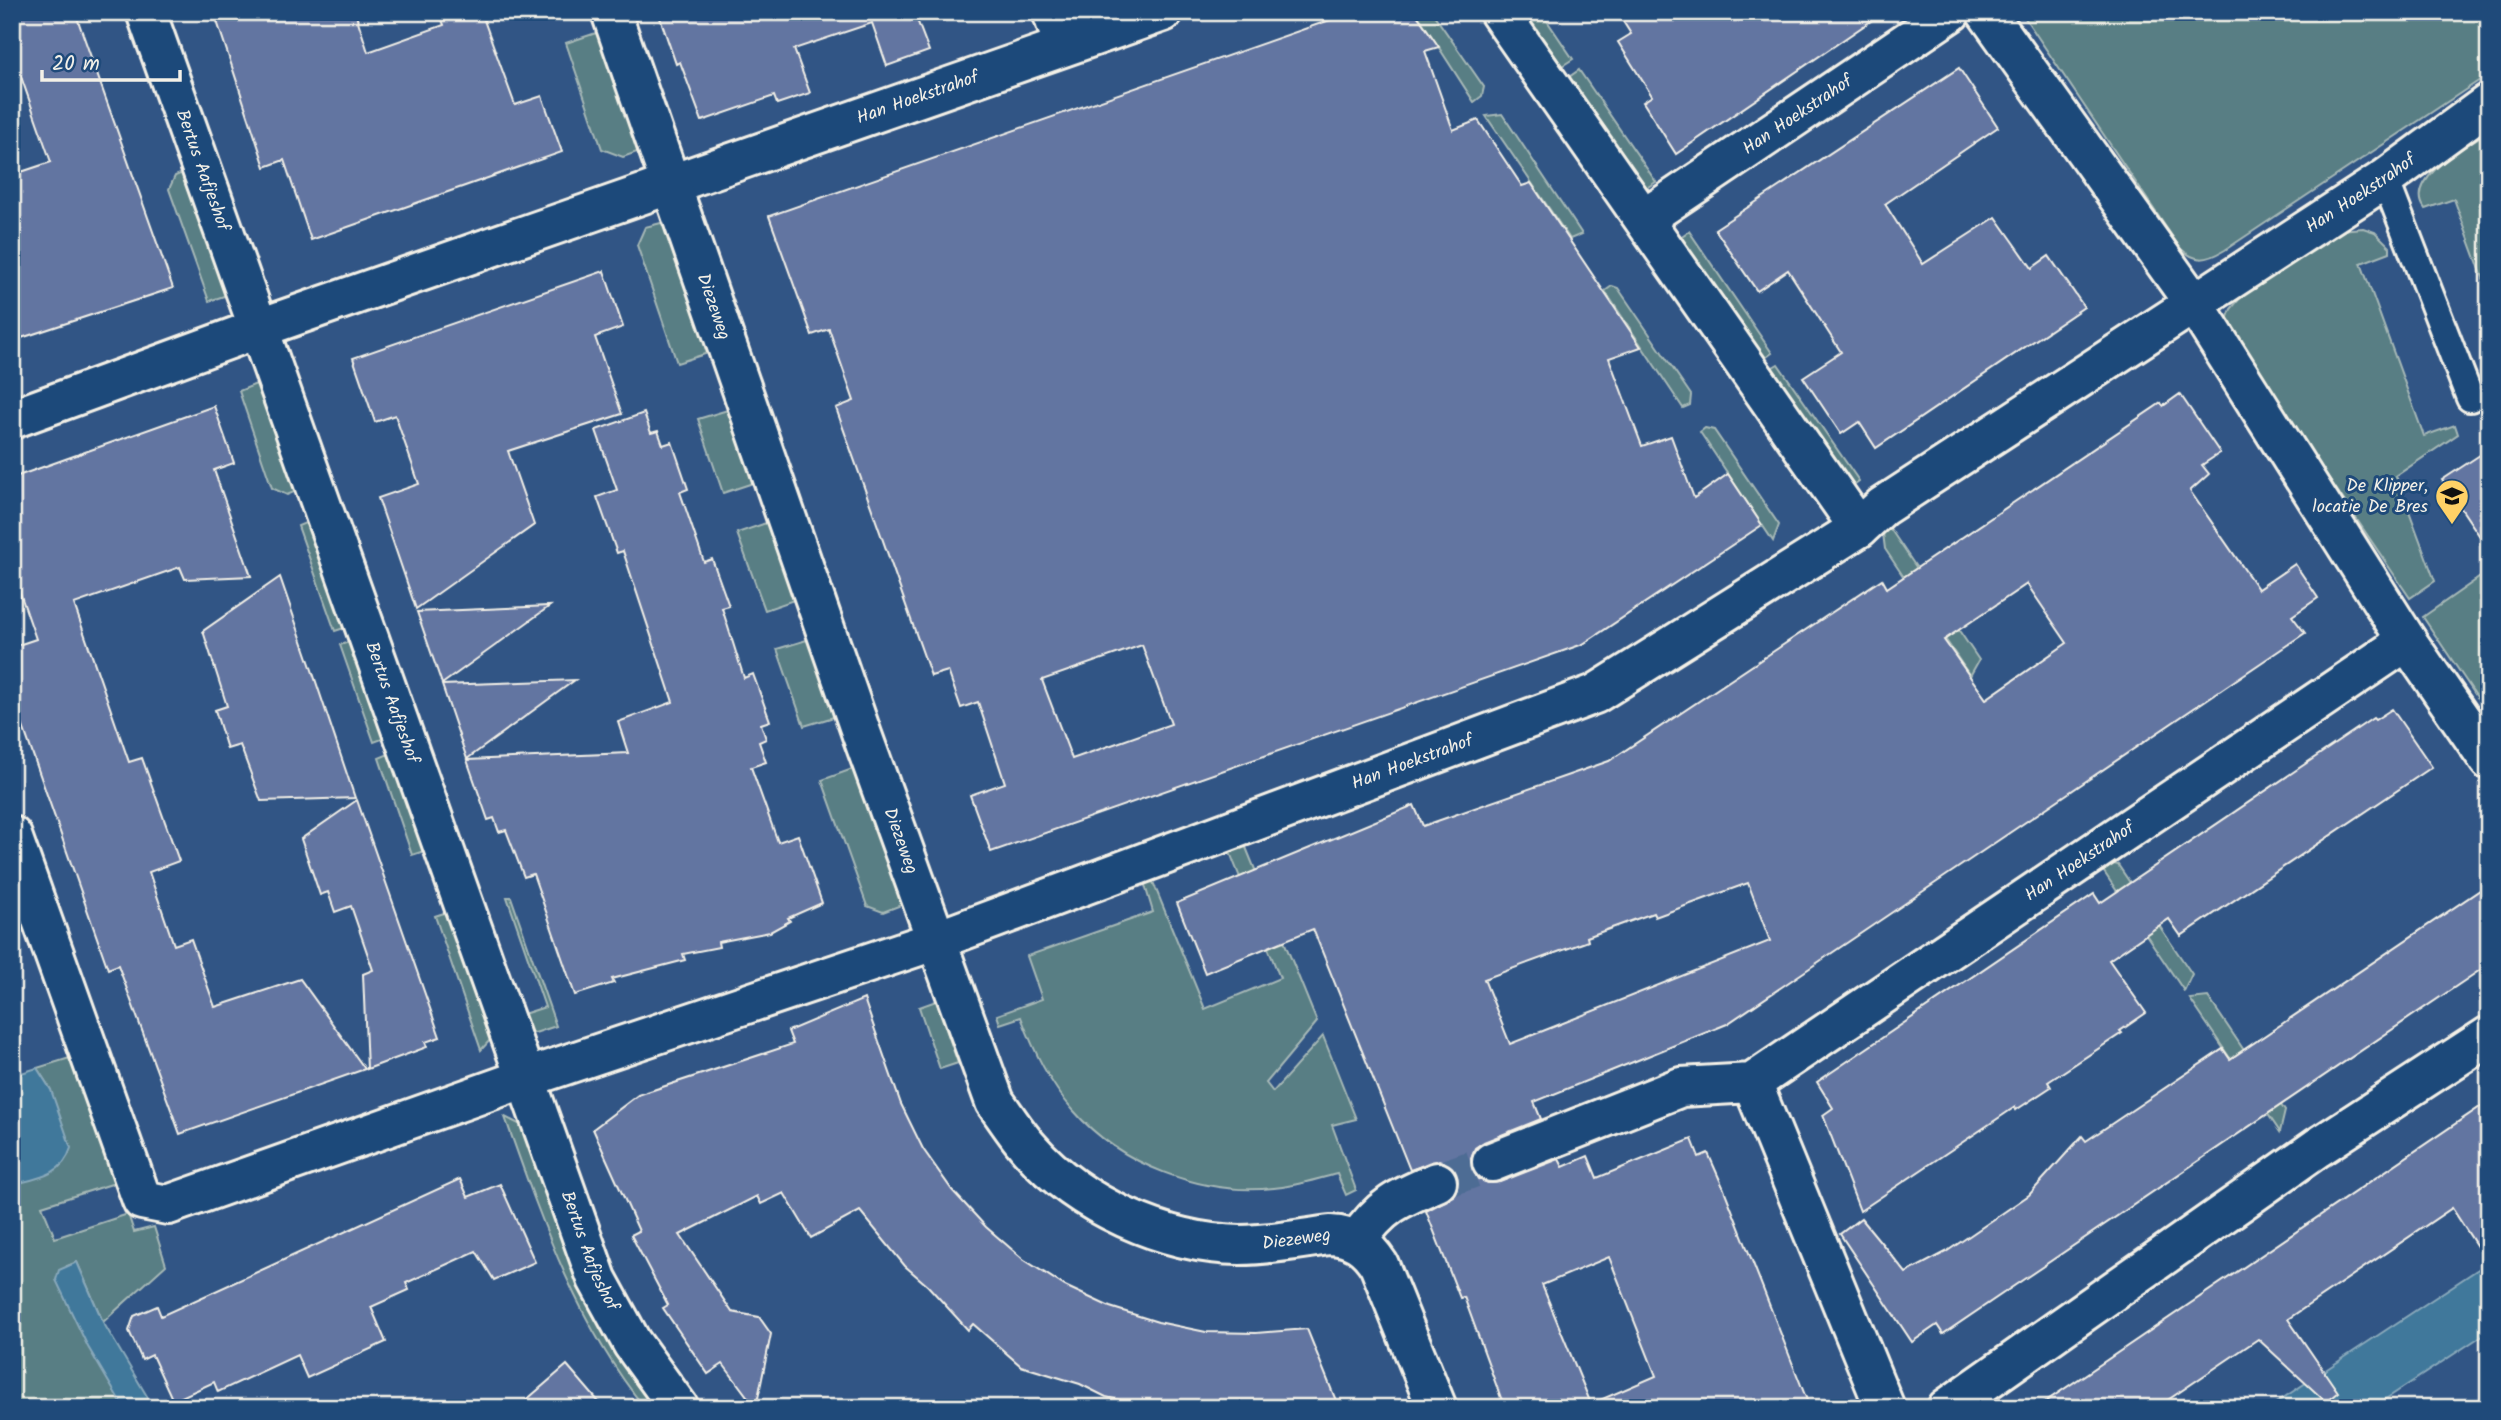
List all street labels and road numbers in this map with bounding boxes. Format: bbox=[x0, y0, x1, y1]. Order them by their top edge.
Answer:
street label: Han Hoekstrahof bbox=[853, 62, 985, 133]
street label: Han Hoekstrahof bbox=[1737, 66, 1861, 163]
street label: Bertus Aafjeshof bbox=[167, 105, 238, 237]
street label: Han Hoekstrahof bbox=[2300, 145, 2424, 242]
street label: Diezeweg bbox=[688, 269, 738, 344]
street label: Bertus Aafjeshof bbox=[357, 638, 428, 769]
street label: Han Hoekstrahof bbox=[1348, 726, 1479, 798]
street label: Diezeweg bbox=[875, 804, 926, 878]
street label: Han Hoekstrahof bbox=[2019, 813, 2143, 910]
street label: Bertus Aafjeshof bbox=[552, 1187, 627, 1318]
street label: Diezeweg bbox=[1261, 1221, 1332, 1258]

